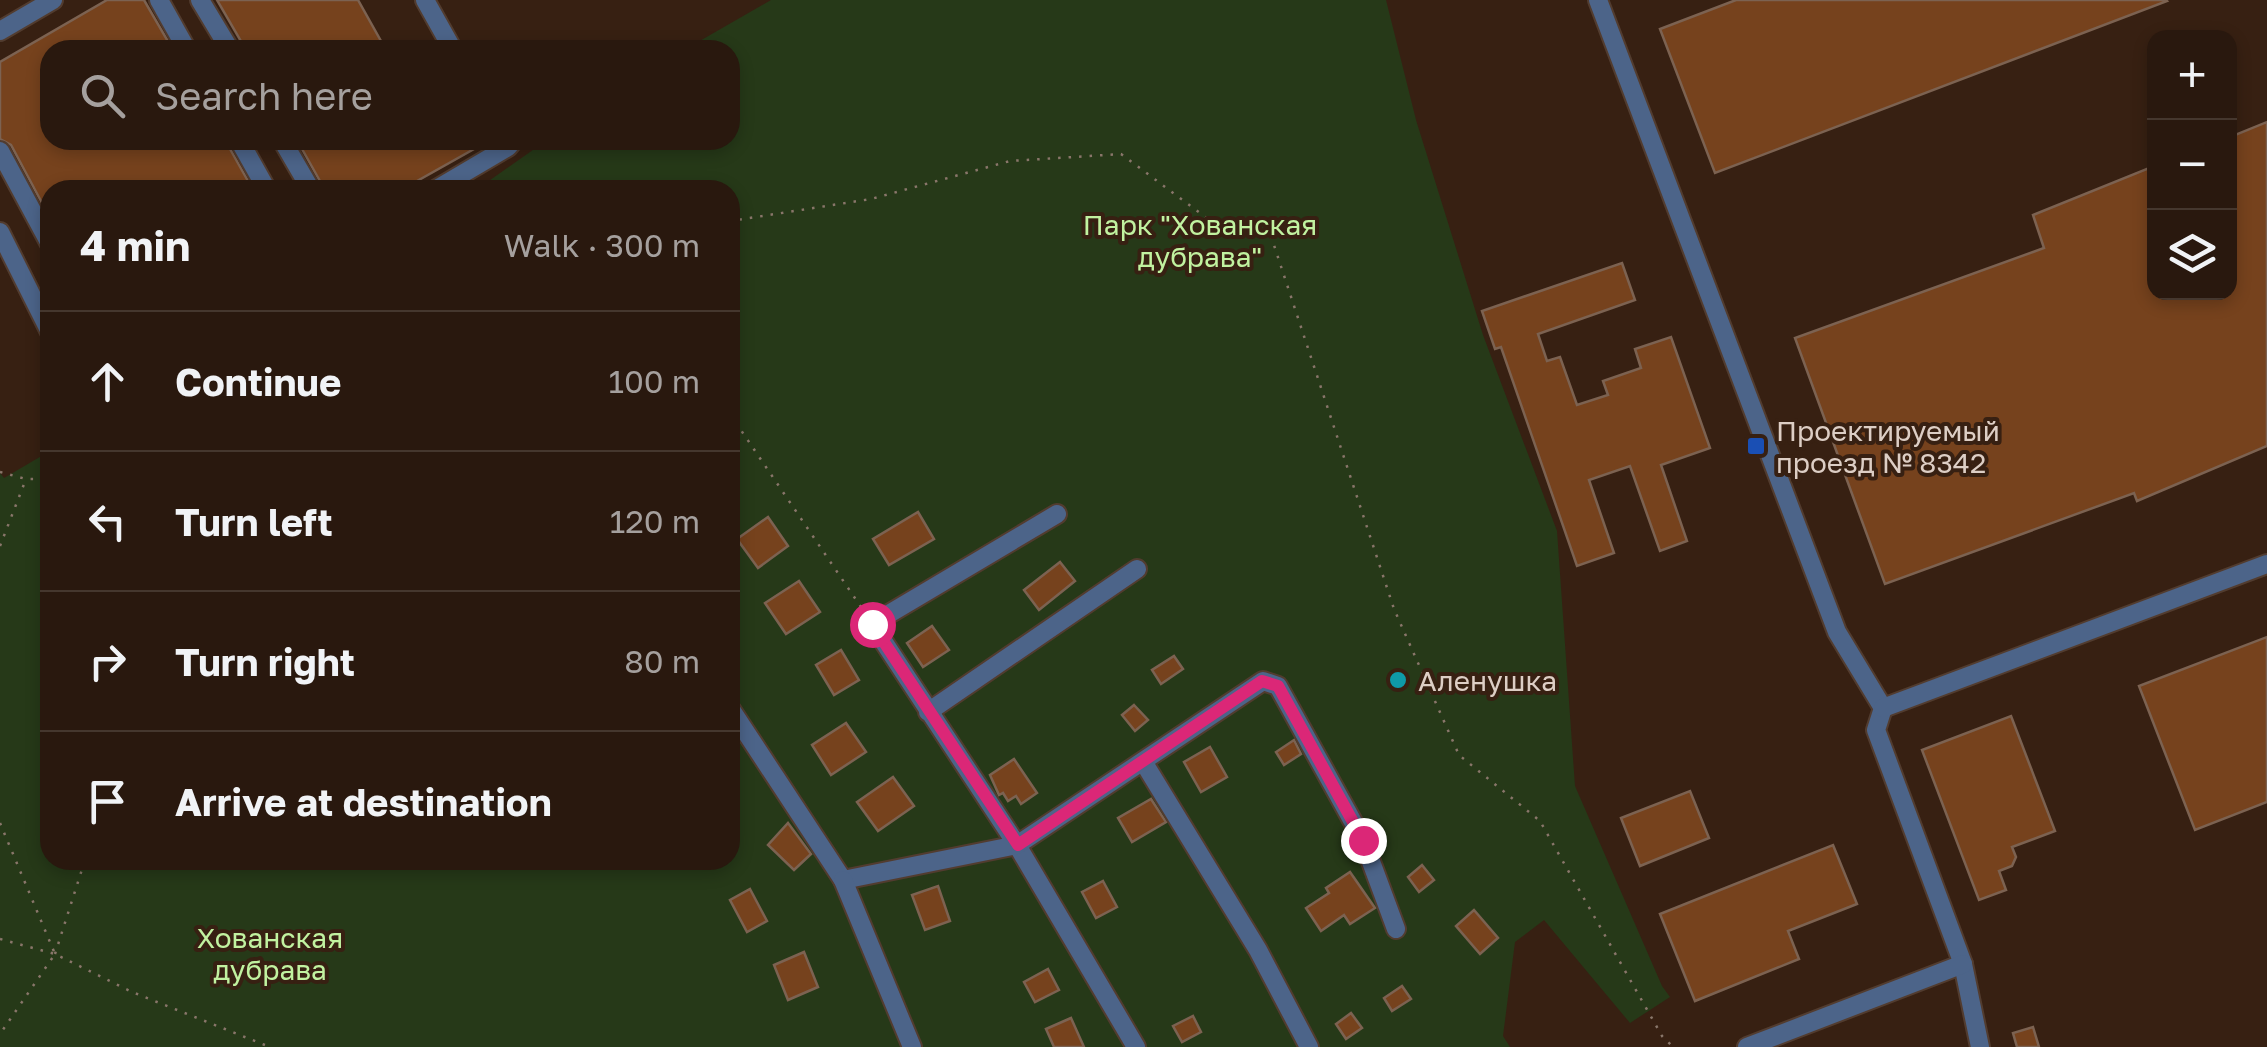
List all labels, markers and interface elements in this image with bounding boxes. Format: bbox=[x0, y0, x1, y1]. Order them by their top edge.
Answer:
map controls bbox=[2147, 30, 2237, 300]
button: + bbox=[2147, 30, 2237, 120]
search box bbox=[40, 40, 740, 150]
icon: search bbox=[75, 68, 130, 123]
text: Search here bbox=[155, 73, 373, 118]
button: − bbox=[2147, 120, 2237, 210]
park label: Парк "Хованская дубрава" bbox=[1083, 208, 1317, 273]
button: layers bbox=[2147, 210, 2237, 300]
text: 4 min bbox=[80, 220, 190, 270]
text: Walk · 300 m bbox=[504, 226, 700, 264]
icon: ahead bbox=[80, 354, 135, 409]
text: Continue bbox=[175, 359, 341, 404]
text: 100 m bbox=[608, 362, 700, 400]
place label: Проектируемый проезд № 8342 bbox=[1776, 414, 2000, 479]
marker: Проектируемый проезд № 8342 bbox=[1745, 435, 1767, 457]
icon: left bbox=[80, 494, 135, 549]
text: Turn left bbox=[175, 499, 333, 544]
text: 120 m bbox=[610, 502, 700, 540]
route start bbox=[850, 602, 896, 648]
icon: right bbox=[80, 634, 135, 689]
text: Turn right bbox=[175, 639, 355, 684]
text: 80 m bbox=[624, 642, 700, 680]
place label: Аленушка bbox=[1418, 664, 1557, 697]
marker: Аленушка bbox=[1387, 669, 1409, 691]
icon: arrive bbox=[80, 774, 135, 829]
text: Arrive at destination bbox=[175, 779, 552, 824]
route end bbox=[1341, 818, 1387, 864]
park label: Хованская дубрава bbox=[197, 921, 343, 986]

